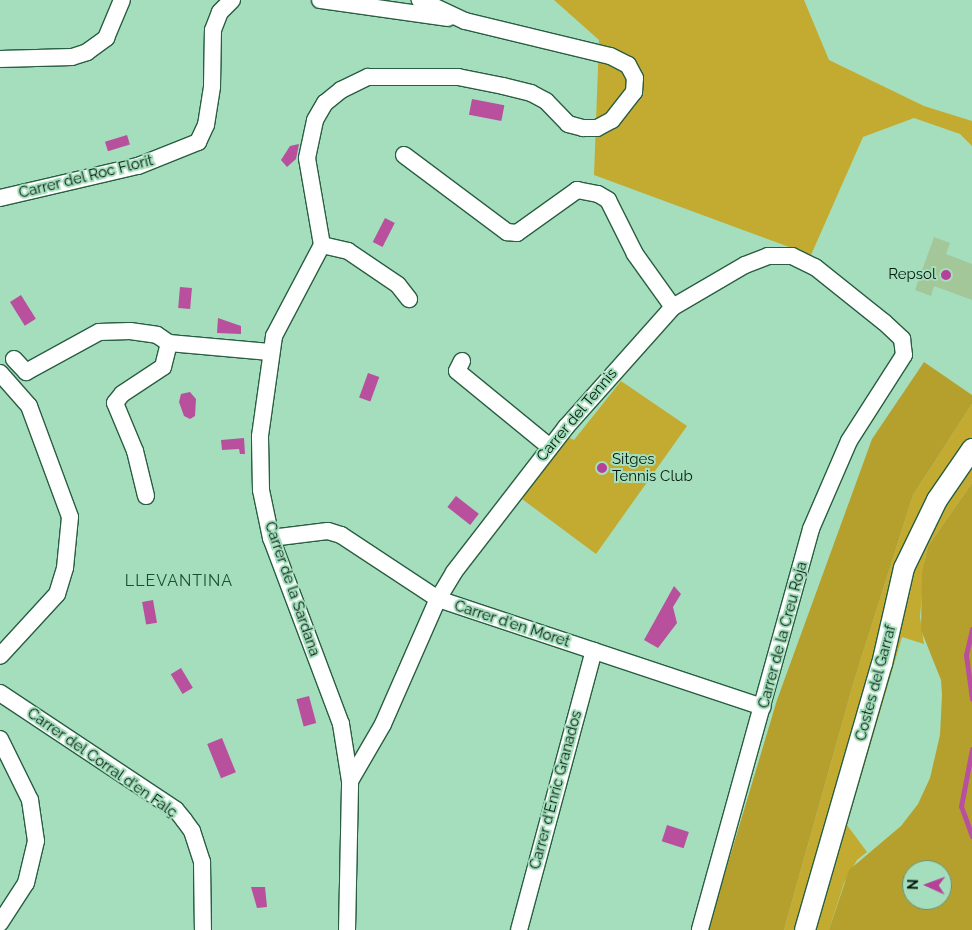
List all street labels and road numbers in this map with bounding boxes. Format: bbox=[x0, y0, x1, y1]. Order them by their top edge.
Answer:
street label: Carrer del Roc Florit bbox=[17, 151, 155, 203]
street label: Carrer del Tennis bbox=[533, 364, 621, 466]
street label: Carrer de la Sardana bbox=[260, 519, 324, 659]
street label: Carrer de la Creu Roja bbox=[755, 559, 811, 711]
street label: Carrer d'en Moret bbox=[452, 597, 572, 651]
street label: Costes del Garraf bbox=[852, 623, 900, 743]
street label: Carrer del Corral d'en Falç bbox=[23, 704, 181, 822]
street label: Carrer d'Enric Granados bbox=[526, 709, 586, 871]

